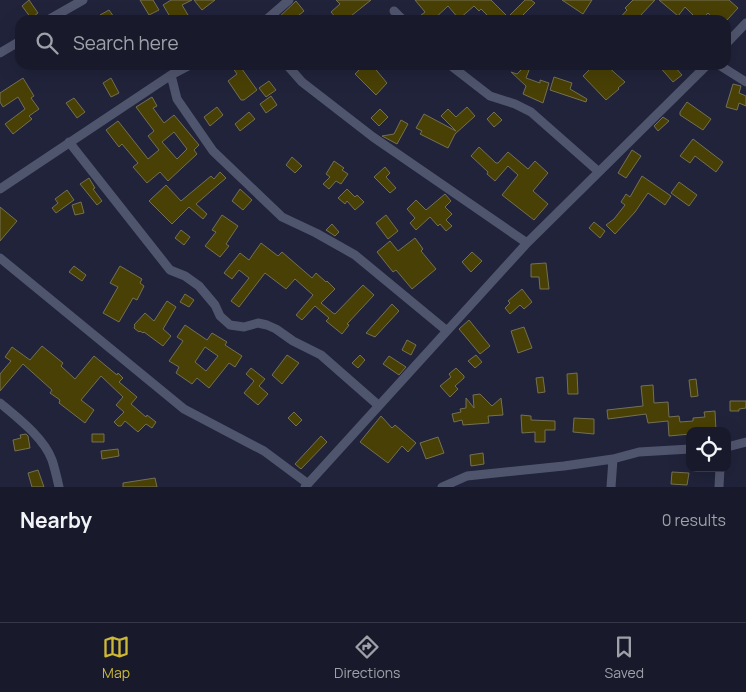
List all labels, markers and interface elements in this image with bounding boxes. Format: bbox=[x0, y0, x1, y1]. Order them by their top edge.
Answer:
search box bbox=[15, 15, 731, 70]
icon: search bbox=[33, 29, 61, 57]
text: Search here bbox=[73, 30, 179, 56]
map controls bbox=[686, 427, 731, 472]
button: locate bbox=[686, 427, 731, 472]
text: Nearby bbox=[20, 506, 92, 534]
text: 0 results bbox=[662, 509, 726, 531]
tab: Map bbox=[102, 633, 130, 682]
tab: Directions bbox=[334, 633, 400, 682]
tab: Saved bbox=[605, 633, 644, 682]

